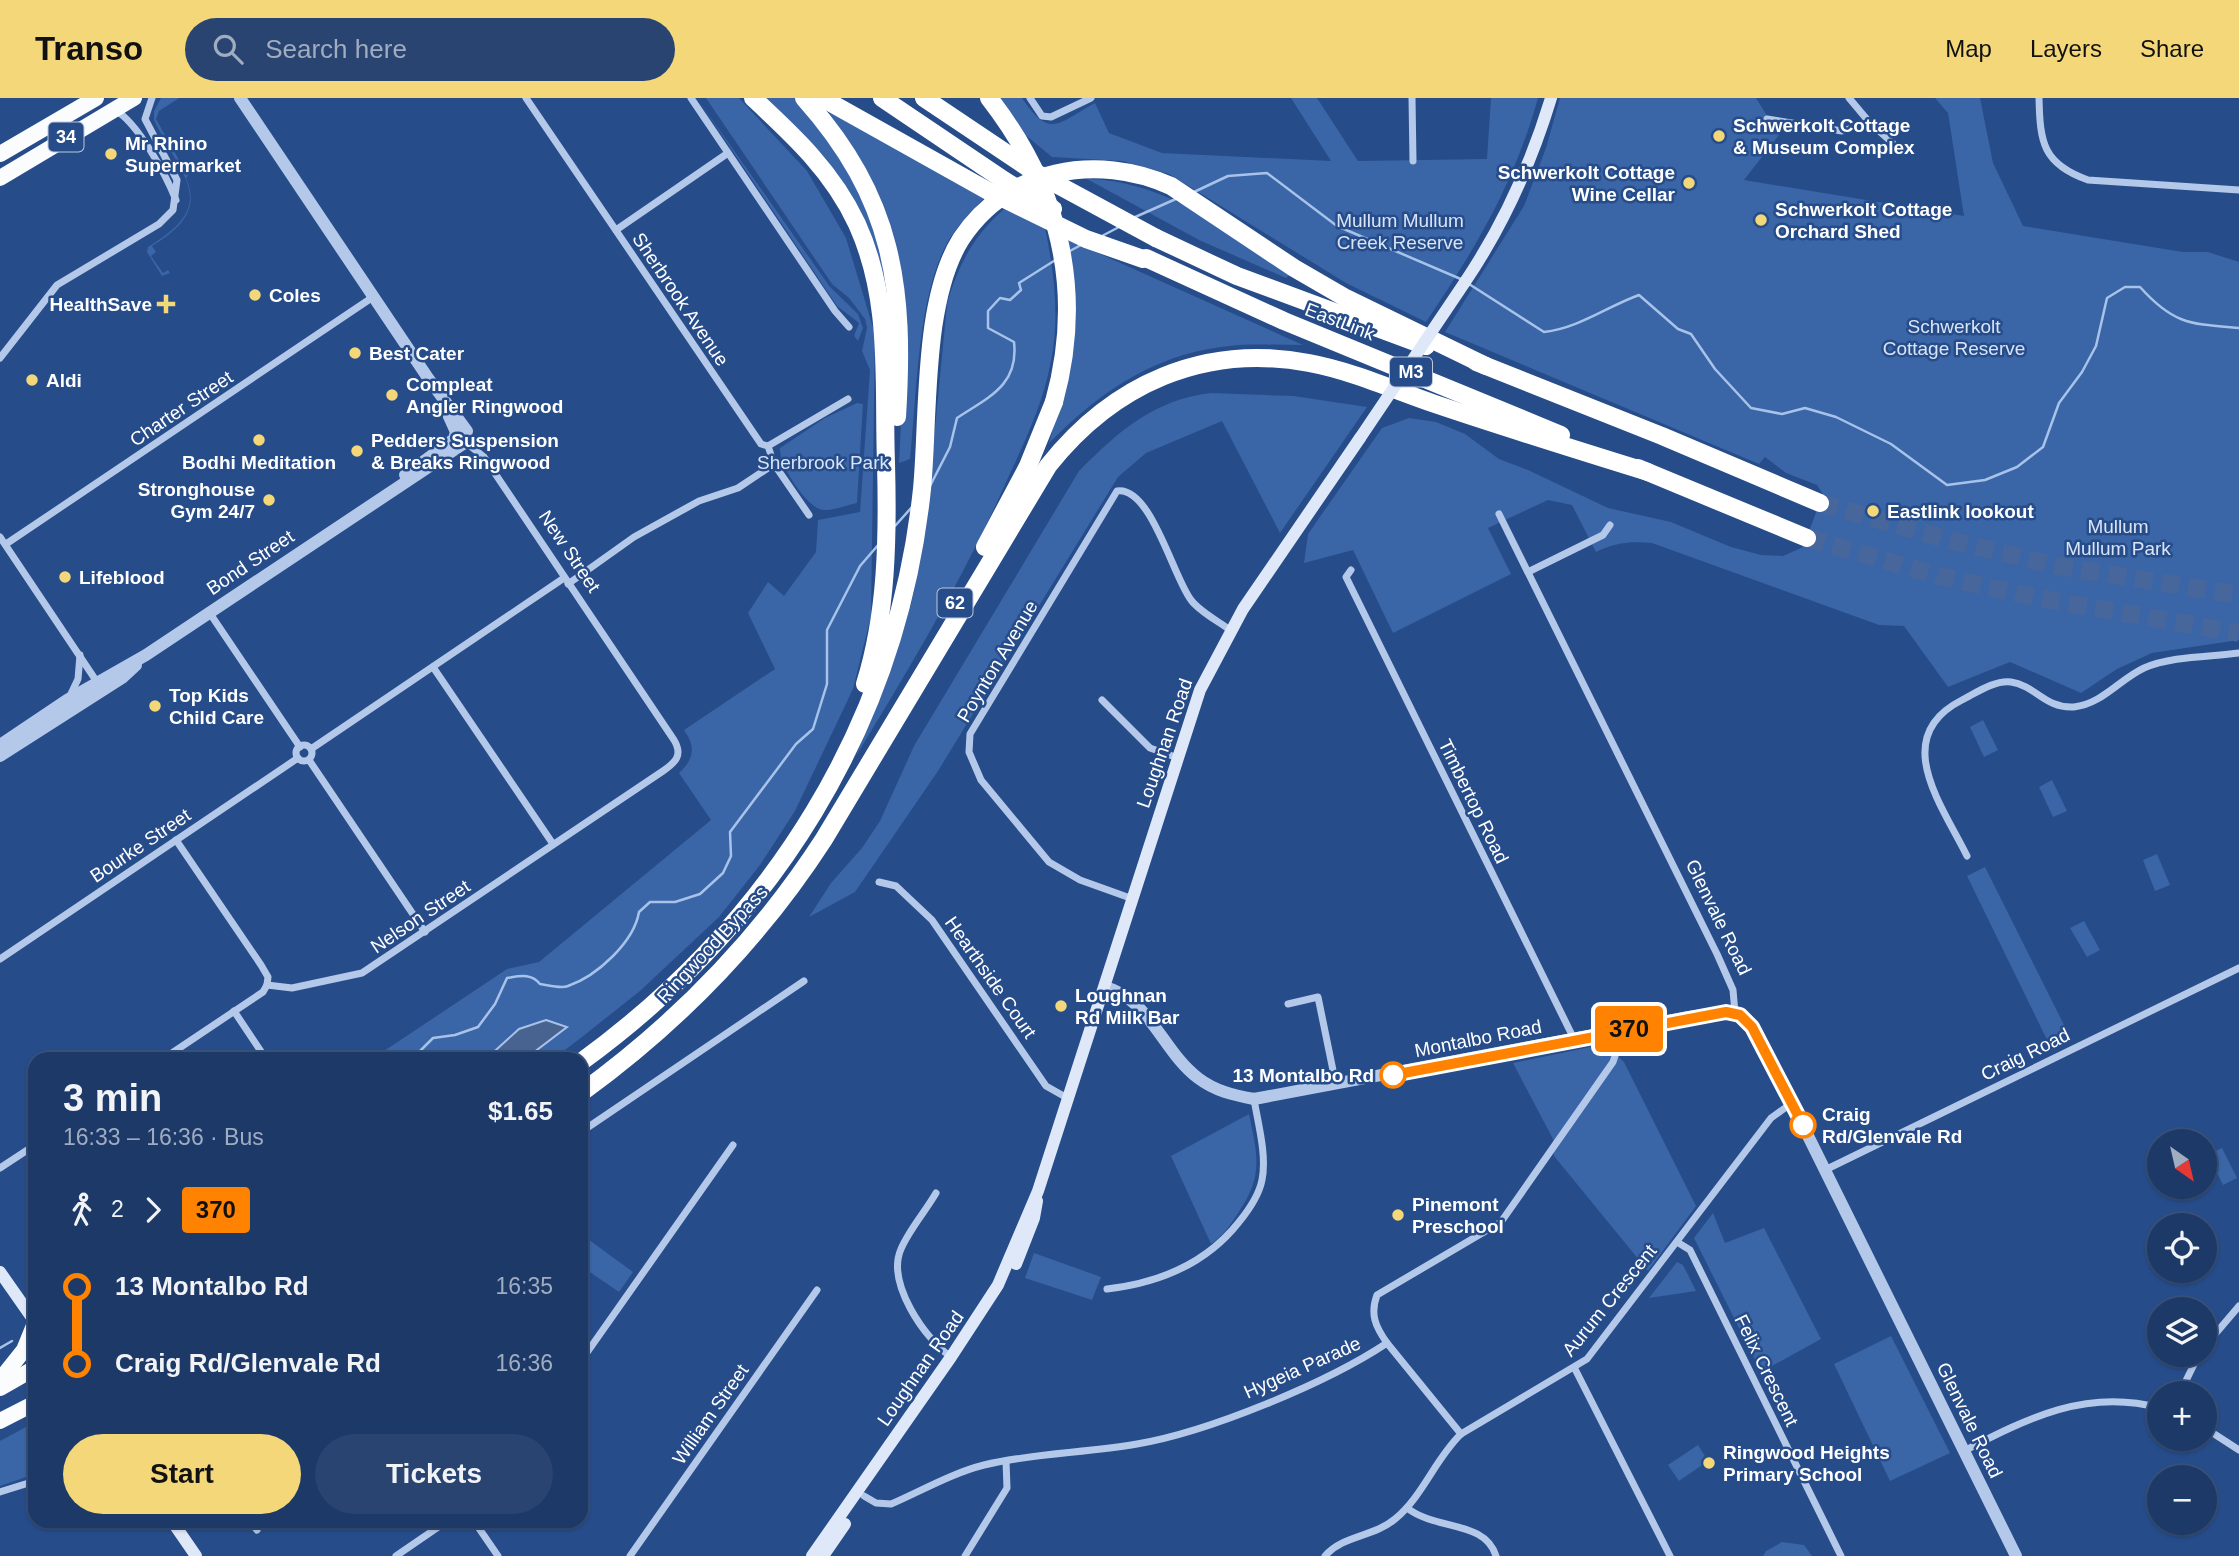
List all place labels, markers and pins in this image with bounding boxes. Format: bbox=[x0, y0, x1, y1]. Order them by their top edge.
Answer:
place label: Schwerkolt Cottage & Museum Complex bbox=[1733, 115, 1915, 158]
marker: Schwerkolt Cottage & Museum Complex bbox=[1711, 128, 1727, 144]
place label: Mr Rhino Supermarket bbox=[125, 133, 242, 176]
marker: Mr Rhino Supermarket bbox=[103, 146, 119, 162]
place label: Schwerkolt Cottage Wine Cellar bbox=[1498, 162, 1676, 205]
marker: Schwerkolt Cottage Wine Cellar bbox=[1681, 175, 1697, 191]
place label: Schwerkolt Cottage Orchard Shed bbox=[1775, 199, 1952, 242]
marker: Schwerkolt Cottage Orchard Shed bbox=[1753, 212, 1769, 228]
place label: Coles bbox=[269, 285, 321, 306]
marker: Coles bbox=[247, 287, 263, 303]
place label: HealthSave bbox=[50, 294, 152, 315]
marker: HealthSave bbox=[158, 296, 174, 312]
place label: Best Cater bbox=[369, 343, 465, 364]
marker: Best Cater bbox=[347, 345, 363, 361]
place label: Aldi bbox=[46, 370, 82, 391]
marker: Aldi bbox=[24, 372, 40, 388]
place label: Compleat Angler Ringwood bbox=[406, 374, 563, 417]
marker: Compleat Angler Ringwood bbox=[384, 387, 400, 403]
place label: Pedders Suspension & Breaks Ringwood bbox=[371, 430, 559, 473]
marker: Bodhi Meditation bbox=[251, 432, 267, 448]
marker: Pedders Suspension & Breaks Ringwood bbox=[349, 443, 365, 459]
place label: Bodhi Meditation bbox=[182, 452, 336, 473]
place label: Stronghouse Gym 24/7 bbox=[138, 479, 255, 522]
marker: Stronghouse Gym 24/7 bbox=[261, 492, 277, 508]
place label: Eastlink lookout bbox=[1887, 501, 2034, 522]
marker: Eastlink lookout bbox=[1865, 503, 1881, 519]
place label: Lifeblood bbox=[79, 567, 164, 588]
marker: Lifeblood bbox=[57, 569, 73, 585]
place label: Top Kids Child Care bbox=[169, 685, 264, 728]
marker: Top Kids Child Care bbox=[147, 698, 163, 714]
place label: Loughnan Rd Milk Bar bbox=[1075, 985, 1180, 1028]
marker: Loughnan Rd Milk Bar bbox=[1053, 998, 1069, 1014]
marker: 13 Montalbo Rd bbox=[1380, 1062, 1406, 1088]
place label: 13 Montalbo Rd bbox=[1233, 1065, 1374, 1086]
place label: Craig Rd/Glenvale Rd bbox=[1822, 1104, 1962, 1147]
marker: Craig Rd/Glenvale Rd bbox=[1790, 1112, 1816, 1138]
place label: Pinemont Preschool bbox=[1412, 1194, 1504, 1237]
marker: Pinemont Preschool bbox=[1390, 1207, 1406, 1223]
place label: Ringwood Heights Primary School bbox=[1723, 1442, 1890, 1485]
marker: Ringwood Heights Primary School bbox=[1701, 1455, 1717, 1471]

